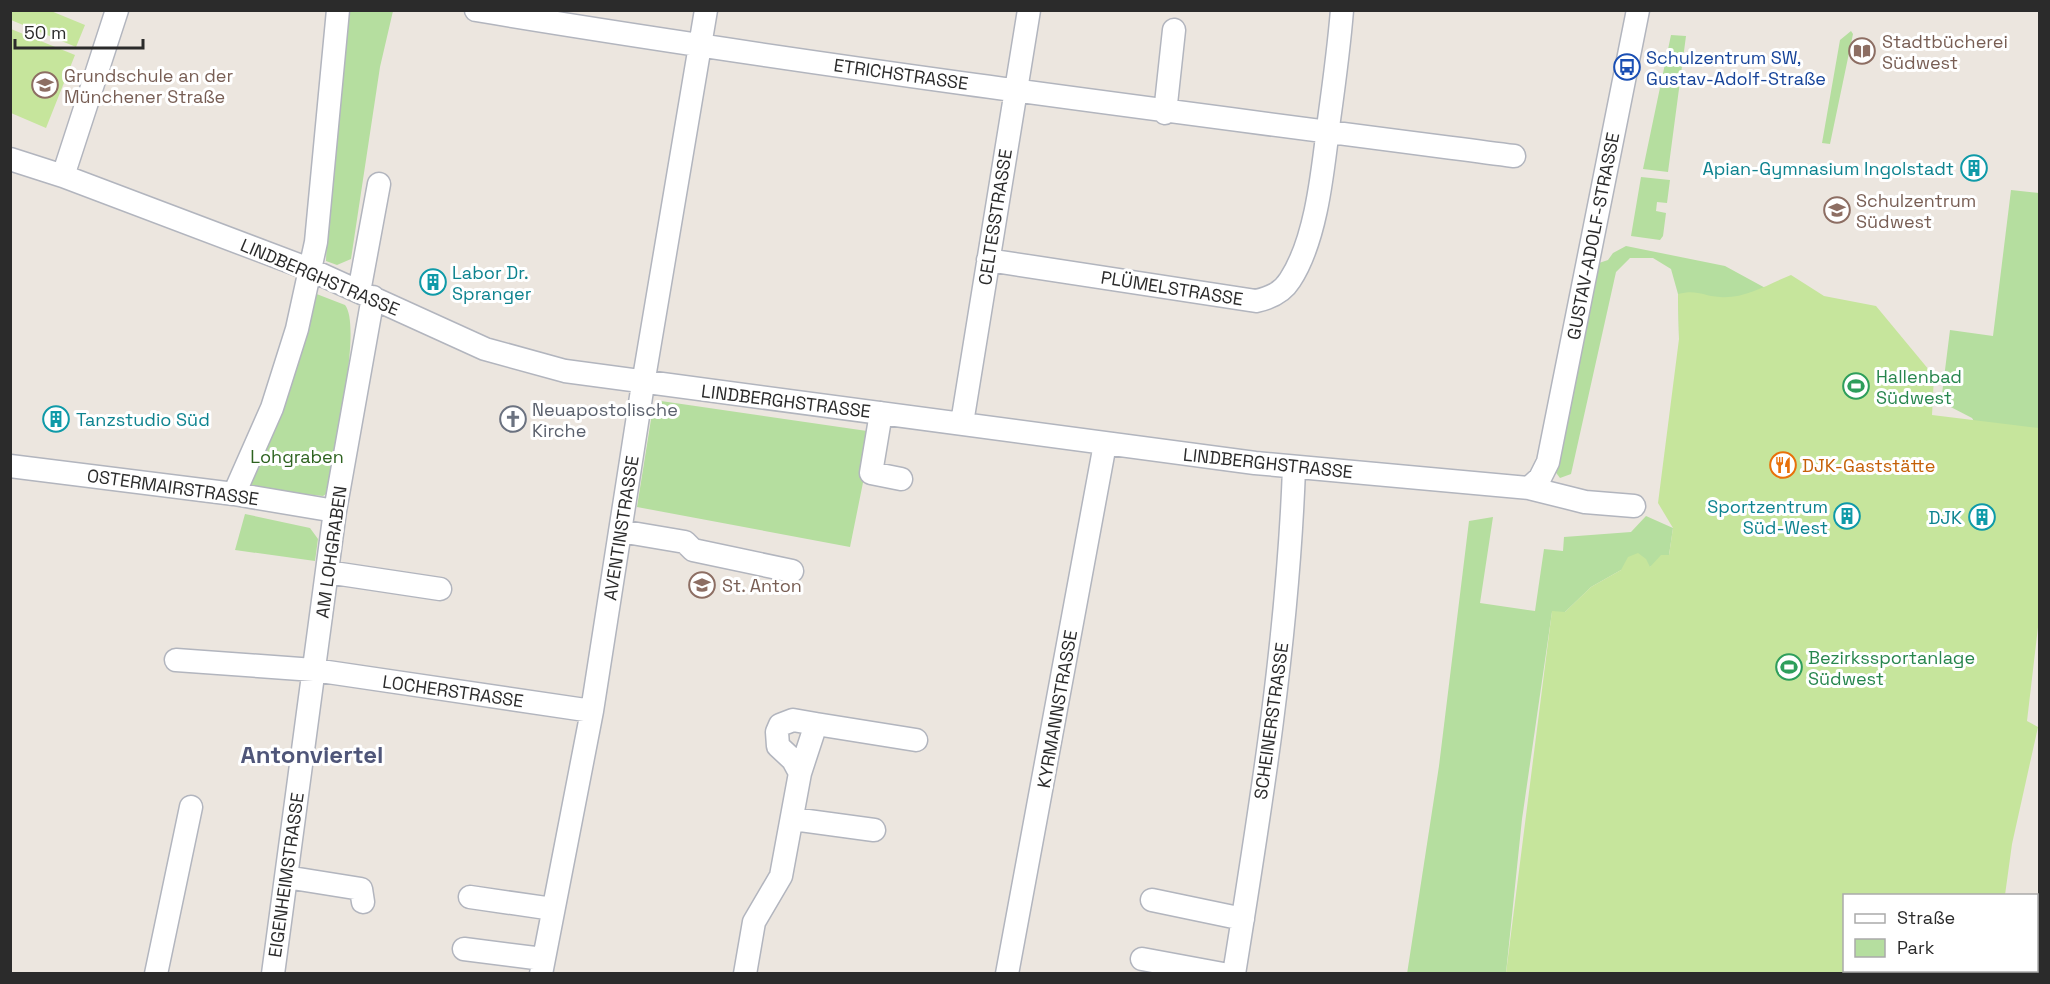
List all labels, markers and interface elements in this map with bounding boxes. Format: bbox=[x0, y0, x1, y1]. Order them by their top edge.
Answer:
scale bar bbox=[15, 12, 142, 50]
text: 50 m bbox=[24, 21, 66, 44]
place label: Stadtbücherei Südwest bbox=[1882, 30, 2008, 74]
library icon: Stadtbücherei Südwest bbox=[1847, 36, 1877, 66]
place label: Schulzentrum SW, Gustav-Adolf-Straße bbox=[1646, 46, 1826, 90]
bus stop icon: Schulzentrum SW, Gustav-Adolf-Straße bbox=[1612, 52, 1642, 82]
street label: ETRICHSTRASSE bbox=[832, 53, 970, 95]
place label: Grundschule an der Münchener Straße bbox=[64, 64, 233, 108]
school or university icon: Grundschule an der Münchener Straße bbox=[30, 70, 60, 100]
street label: GUSTAV-ADOLF-STRASSE bbox=[1562, 130, 1624, 342]
street label: CELTESSTRASSE bbox=[973, 147, 1017, 287]
building icon: Apian-Gymnasium Ingolstadt bbox=[1959, 153, 1989, 183]
place label: Apian-Gymnasium Ingolstadt bbox=[1702, 157, 1954, 180]
place label: Schulzentrum Südwest bbox=[1856, 189, 1976, 233]
school or university icon: Schulzentrum Südwest bbox=[1822, 195, 1852, 225]
street label: LINDBERGHSTRASSE bbox=[237, 233, 403, 321]
place label: Labor Dr. Spranger bbox=[452, 261, 532, 305]
street label: PLÜMELSTRASSE bbox=[1099, 265, 1245, 311]
building icon: Labor Dr. Spranger bbox=[418, 267, 448, 297]
place label: Hallenbad Südwest bbox=[1876, 365, 1962, 409]
sports icon: Hallenbad Südwest bbox=[1841, 371, 1871, 401]
street label: LINDBERGHSTRASSE bbox=[700, 379, 872, 423]
place label: Neuapostolische Kirche bbox=[532, 398, 678, 442]
building icon: Tanzstudio Süd bbox=[41, 404, 71, 434]
church icon: Neuapostolische Kirche bbox=[498, 404, 528, 434]
place label: Tanzstudio Süd bbox=[76, 408, 210, 431]
street label: LINDBERGHSTRASSE bbox=[1182, 443, 1354, 483]
park label: Lohgraben bbox=[250, 445, 344, 468]
restaurant icon: DJK-Gaststätte bbox=[1768, 450, 1798, 480]
street label: AVENTINSTRASSE bbox=[598, 454, 644, 602]
place label: DJK-Gaststätte bbox=[1802, 454, 1935, 477]
street label: OSTERMAIRSTRASSE bbox=[86, 464, 260, 510]
street label: AM LOHGRABEN bbox=[310, 484, 352, 620]
place label: Sportzentrum Süd-West bbox=[1707, 495, 1828, 539]
building icon: Sportzentrum Süd-West bbox=[1832, 501, 1862, 531]
building icon: DJK bbox=[1967, 502, 1997, 532]
place label: DJK bbox=[1928, 506, 1962, 529]
school or university icon: St. Anton bbox=[687, 570, 717, 600]
place label: St. Anton bbox=[722, 574, 802, 597]
street label: KYRMANNSTRASSE bbox=[1032, 628, 1082, 790]
street label: SCHEINERSTRASSE bbox=[1249, 641, 1293, 801]
place label: Bezirkssportanlage Südwest bbox=[1808, 646, 1975, 690]
sports icon: Bezirkssportanlage Südwest bbox=[1774, 652, 1804, 682]
street label: LOCHERSTRASSE bbox=[381, 670, 525, 712]
district label: Antonviertel bbox=[241, 739, 383, 770]
street label: EIGENHEIMSTRASSE bbox=[263, 791, 309, 959]
legend bbox=[1843, 894, 2038, 972]
text: Straße bbox=[1897, 906, 1955, 929]
text: Park bbox=[1897, 936, 1935, 959]

